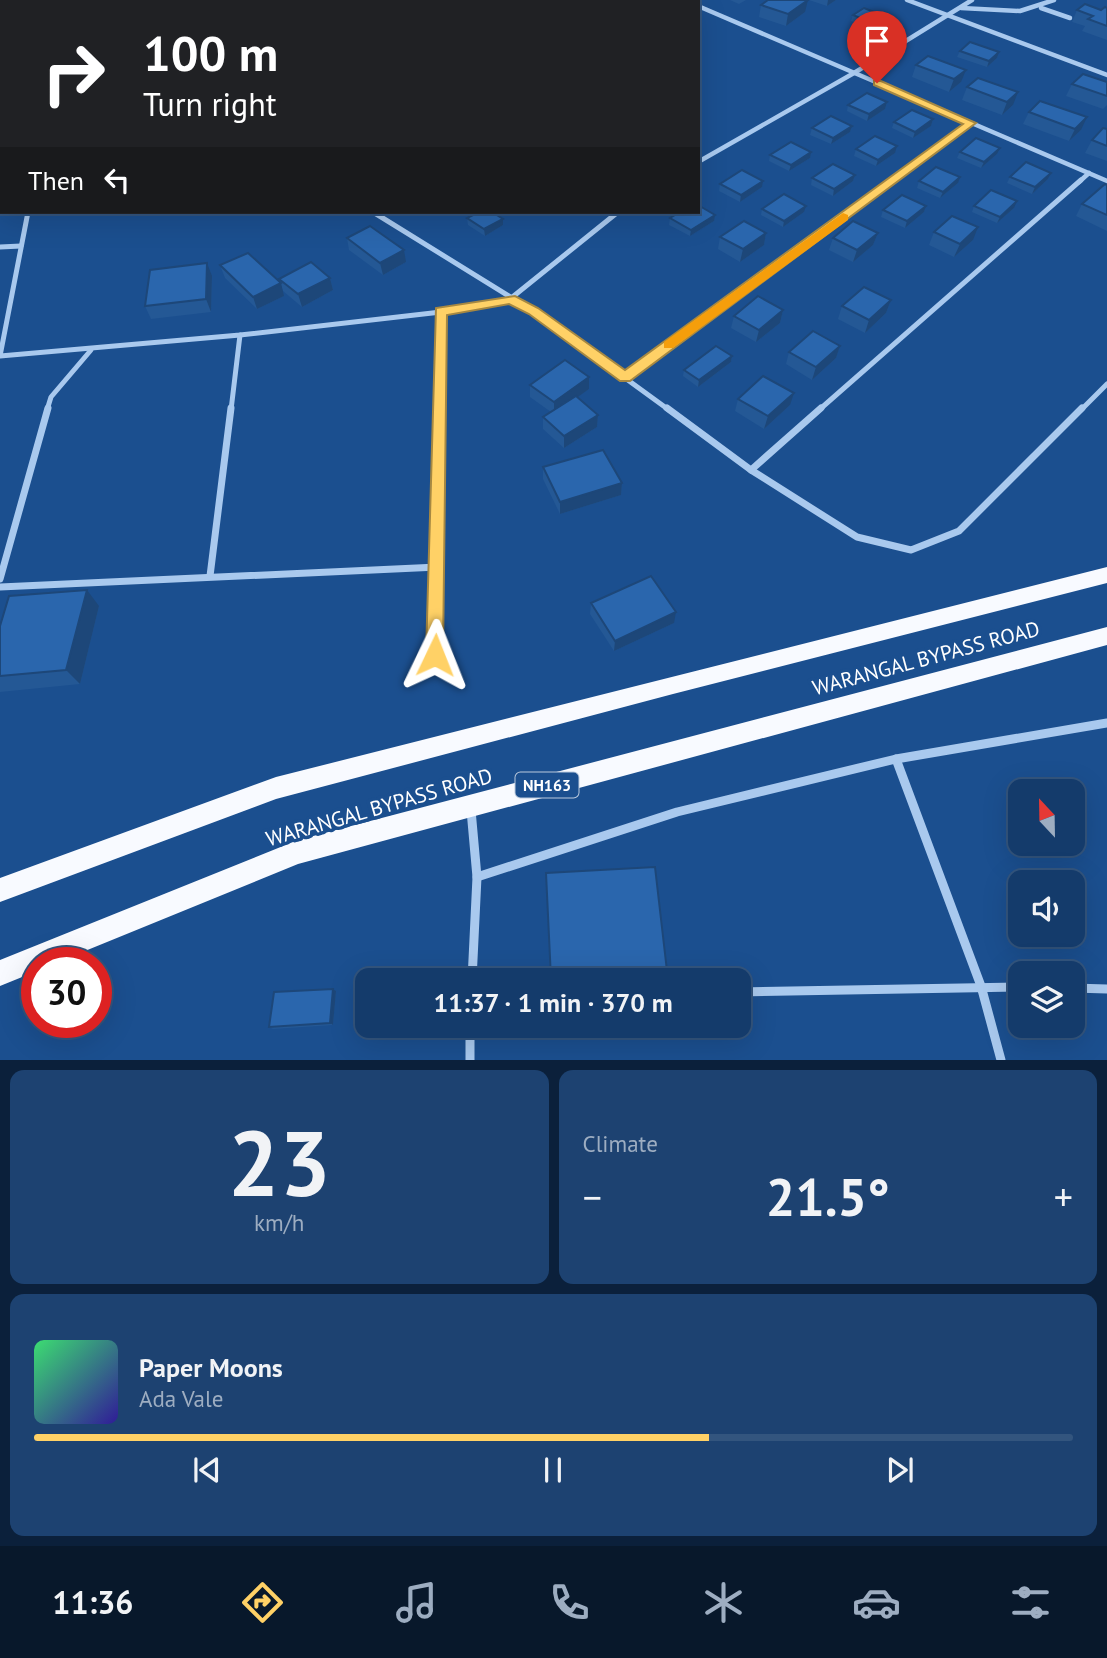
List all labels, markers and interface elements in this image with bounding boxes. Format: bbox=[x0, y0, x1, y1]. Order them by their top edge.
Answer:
pin bbox=[847, 11, 907, 83]
text: 100 m bbox=[143, 21, 278, 85]
icon: arrive bbox=[858, 22, 896, 60]
icon: right bbox=[28, 28, 119, 119]
text: Turn right bbox=[143, 83, 277, 125]
icon: left bbox=[98, 161, 136, 199]
text: Then bbox=[28, 164, 84, 197]
street label: WARANGAL BYPASS ROAD bbox=[809, 615, 1043, 701]
position arrow bbox=[398, 618, 472, 692]
street label: WARANGAL BYPASS ROAD bbox=[263, 762, 495, 852]
road number: NH163 bbox=[516, 772, 578, 798]
north arrow bbox=[1008, 779, 1085, 856]
map controls bbox=[1008, 779, 1085, 1038]
button: sound bbox=[1008, 870, 1085, 947]
speed limit sign: 30 bbox=[21, 947, 112, 1038]
button: layers bbox=[1008, 961, 1085, 1038]
text: 11:37 · 1 min · 370 m bbox=[433, 986, 673, 1019]
text: 23 bbox=[228, 1103, 331, 1221]
text: Climate bbox=[583, 1129, 658, 1158]
text: 21.5° bbox=[766, 1163, 890, 1230]
text: − bbox=[583, 1172, 602, 1221]
text: + bbox=[1054, 1172, 1073, 1221]
text: km/h bbox=[254, 1208, 304, 1237]
text: Paper Moons bbox=[139, 1351, 283, 1384]
text: Ada Vale bbox=[139, 1384, 223, 1413]
icon: previous bbox=[188, 1451, 226, 1489]
icon: pause bbox=[534, 1451, 572, 1489]
icon: next bbox=[881, 1451, 919, 1489]
icon: directions bbox=[238, 1578, 287, 1627]
icon: music bbox=[392, 1578, 441, 1627]
icon: phone bbox=[545, 1578, 594, 1627]
icon: climate bbox=[699, 1578, 748, 1627]
icon: car bbox=[852, 1578, 901, 1627]
icon: filters bbox=[1006, 1578, 1055, 1627]
text: 11:36 bbox=[52, 1581, 133, 1623]

